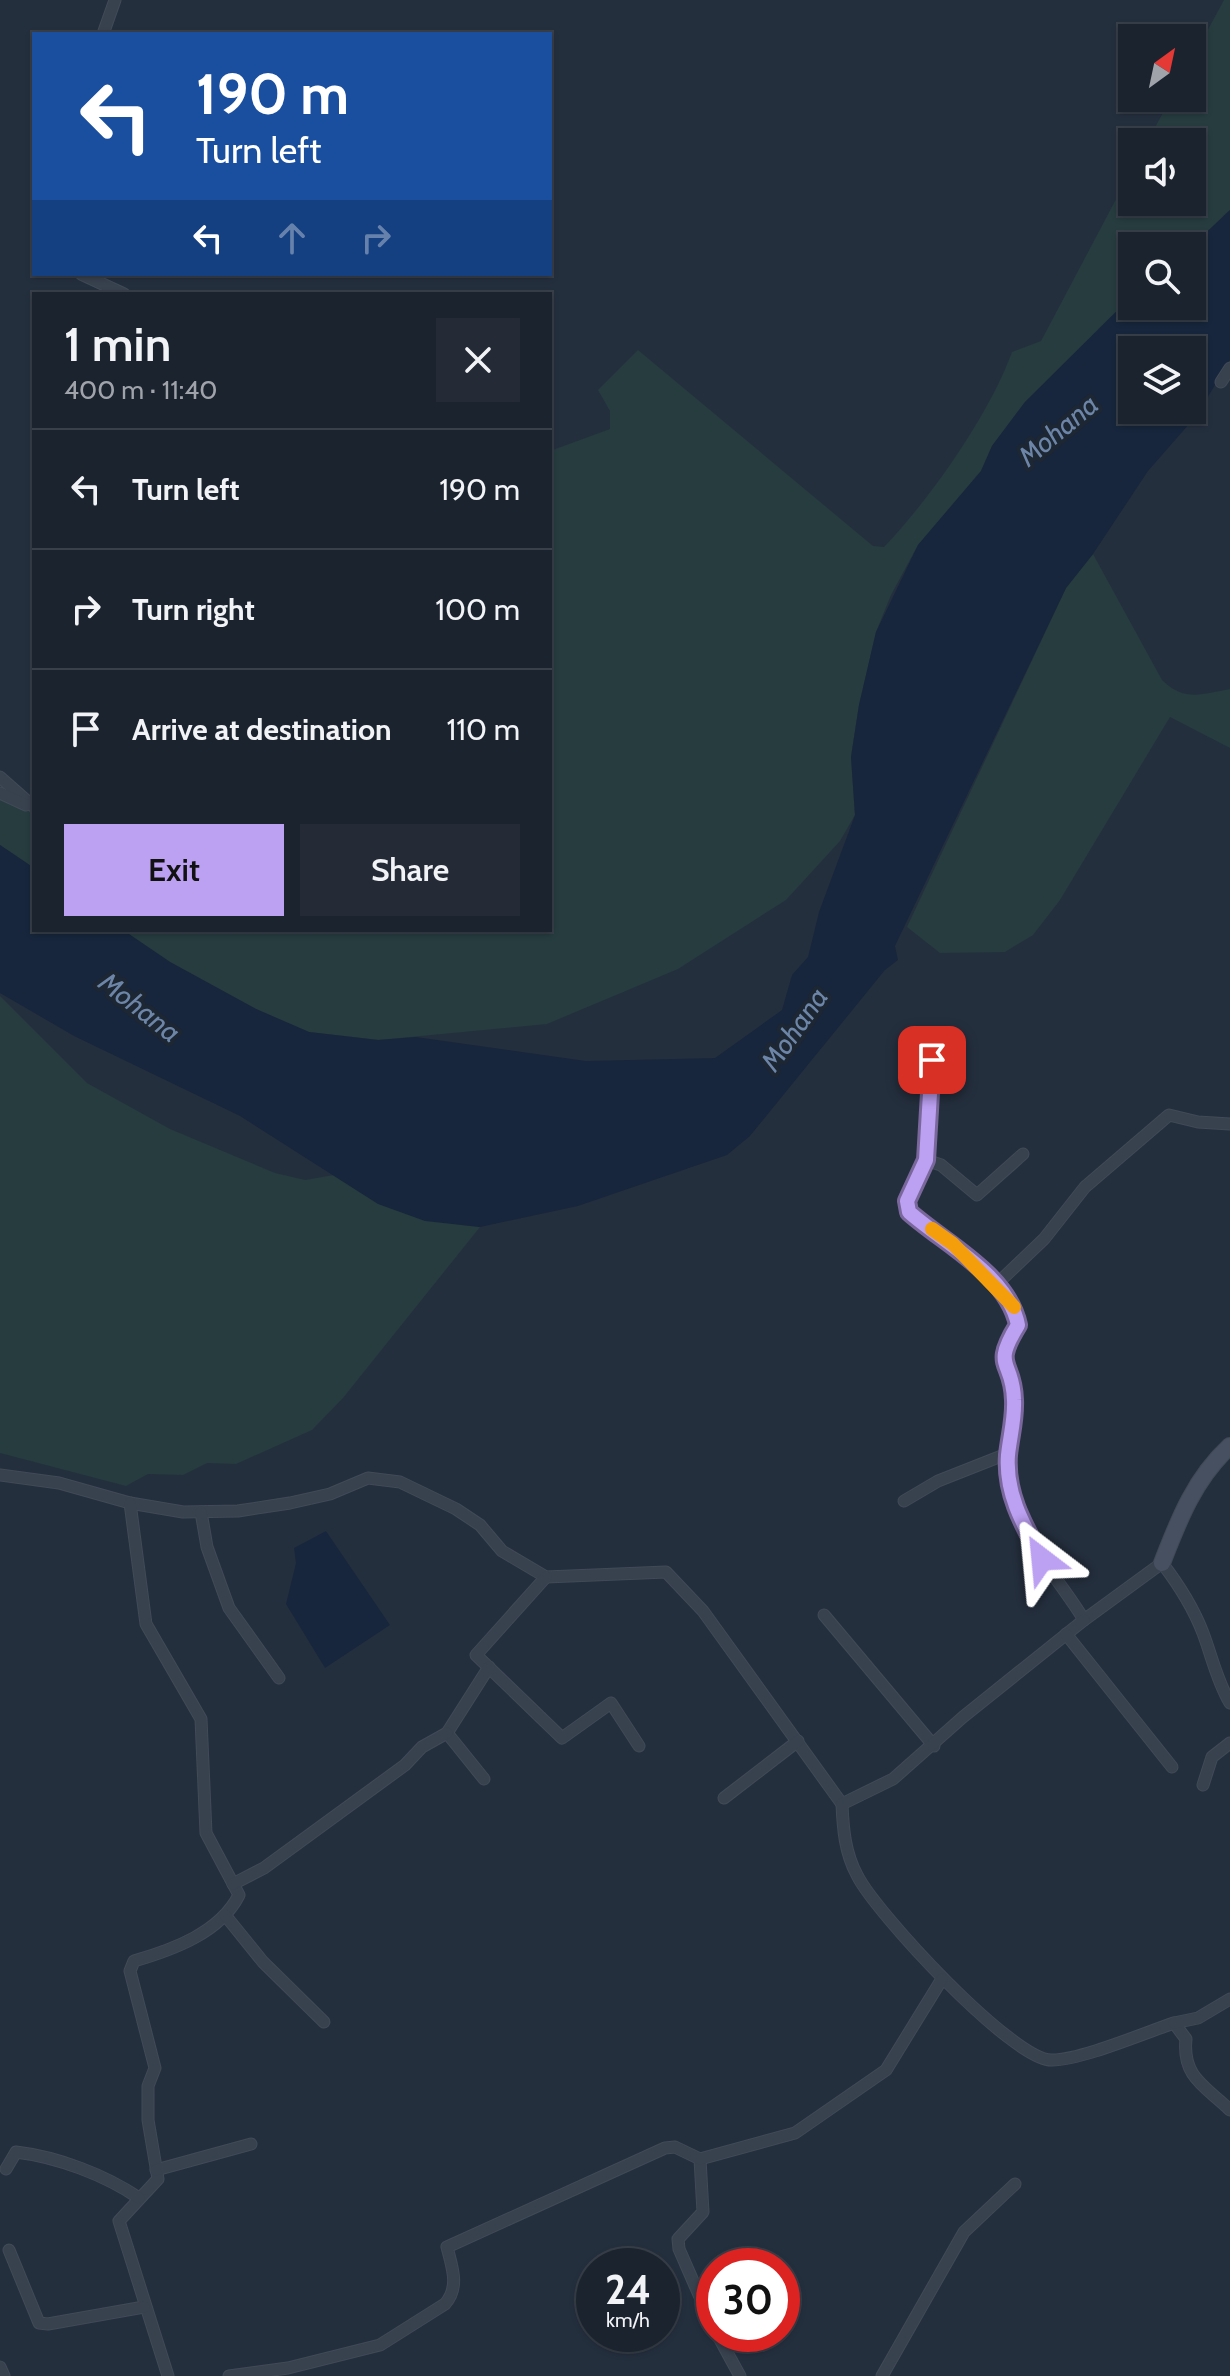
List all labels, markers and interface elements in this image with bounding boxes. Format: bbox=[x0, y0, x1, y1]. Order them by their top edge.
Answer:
north arrow bbox=[1118, 24, 1206, 112]
map controls bbox=[1118, 24, 1206, 424]
text: 190 m bbox=[196, 60, 349, 128]
icon: left bbox=[64, 64, 168, 168]
text: Turn left bbox=[196, 128, 321, 172]
button: sound bbox=[1118, 128, 1206, 216]
icon: left bbox=[186, 216, 230, 260]
icon: ahead bbox=[270, 216, 314, 260]
icon: right bbox=[354, 216, 398, 260]
button: search bbox=[1118, 232, 1206, 320]
text: 1 min bbox=[64, 315, 171, 373]
button: close bbox=[436, 318, 520, 402]
button: layers bbox=[1118, 336, 1206, 424]
text: 400 m · 11:40 bbox=[64, 374, 217, 406]
water label: Mohana bbox=[1010, 387, 1105, 474]
icon: left bbox=[64, 467, 108, 511]
text: Turn left bbox=[132, 471, 240, 508]
text: 190 m bbox=[439, 471, 520, 508]
icon: right bbox=[64, 587, 108, 631]
text: Turn right bbox=[132, 591, 255, 628]
text: 100 m bbox=[435, 591, 520, 628]
icon: arrive bbox=[64, 707, 108, 751]
text: Arrive at destination bbox=[132, 711, 392, 748]
text: 110 m bbox=[446, 711, 520, 748]
button: Exit bbox=[64, 824, 284, 916]
button: Share bbox=[300, 824, 520, 916]
water label: Mohana bbox=[92, 964, 187, 1049]
water label: Mohana bbox=[753, 981, 835, 1078]
pin bbox=[898, 1026, 966, 1094]
icon: arrive bbox=[910, 1038, 954, 1082]
position arrow bbox=[1000, 1517, 1084, 1601]
speed limit sign: 30 bbox=[696, 2248, 800, 2352]
text: 24 bbox=[605, 2265, 651, 2314]
text: km/h bbox=[606, 2308, 650, 2332]

